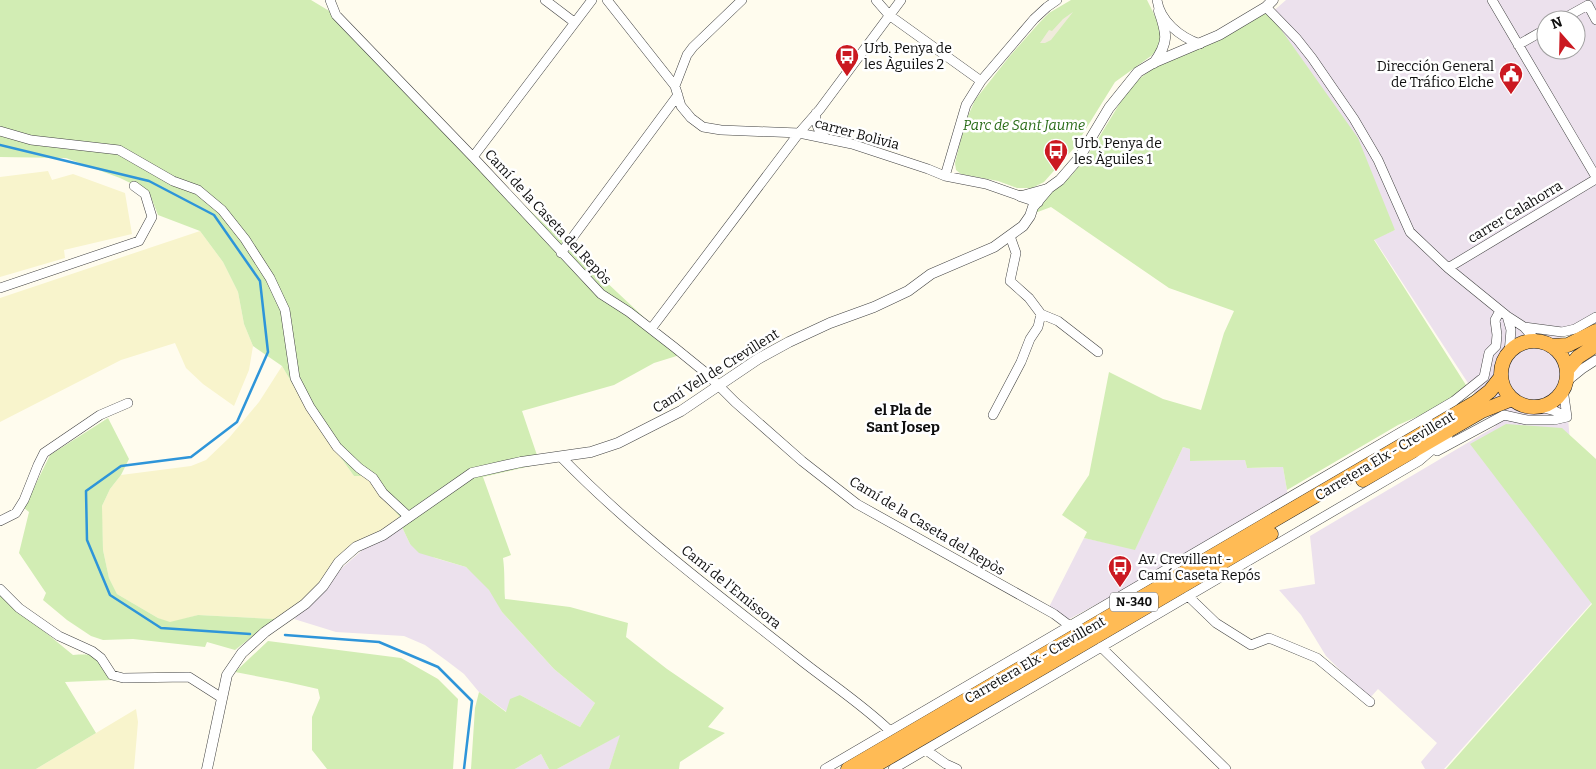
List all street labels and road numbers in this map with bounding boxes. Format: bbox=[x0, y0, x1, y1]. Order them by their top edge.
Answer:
street label: carrer Bolivia bbox=[813, 115, 901, 154]
street label: Camí de la Caseta del Repòs bbox=[481, 146, 615, 288]
street label: carrer Calahorra bbox=[1465, 177, 1566, 247]
street label: Camí Vell de Crevillent bbox=[650, 325, 782, 417]
street label: Carretera Elx - Crevillent bbox=[1312, 408, 1458, 504]
street label: Camí de la Caseta del Repòs bbox=[846, 473, 1008, 579]
street label: Camí de l'Emissora bbox=[678, 542, 785, 633]
road number: N-340 bbox=[1110, 592, 1158, 612]
street label: Carretera Elx - Crevillent bbox=[962, 613, 1108, 707]

